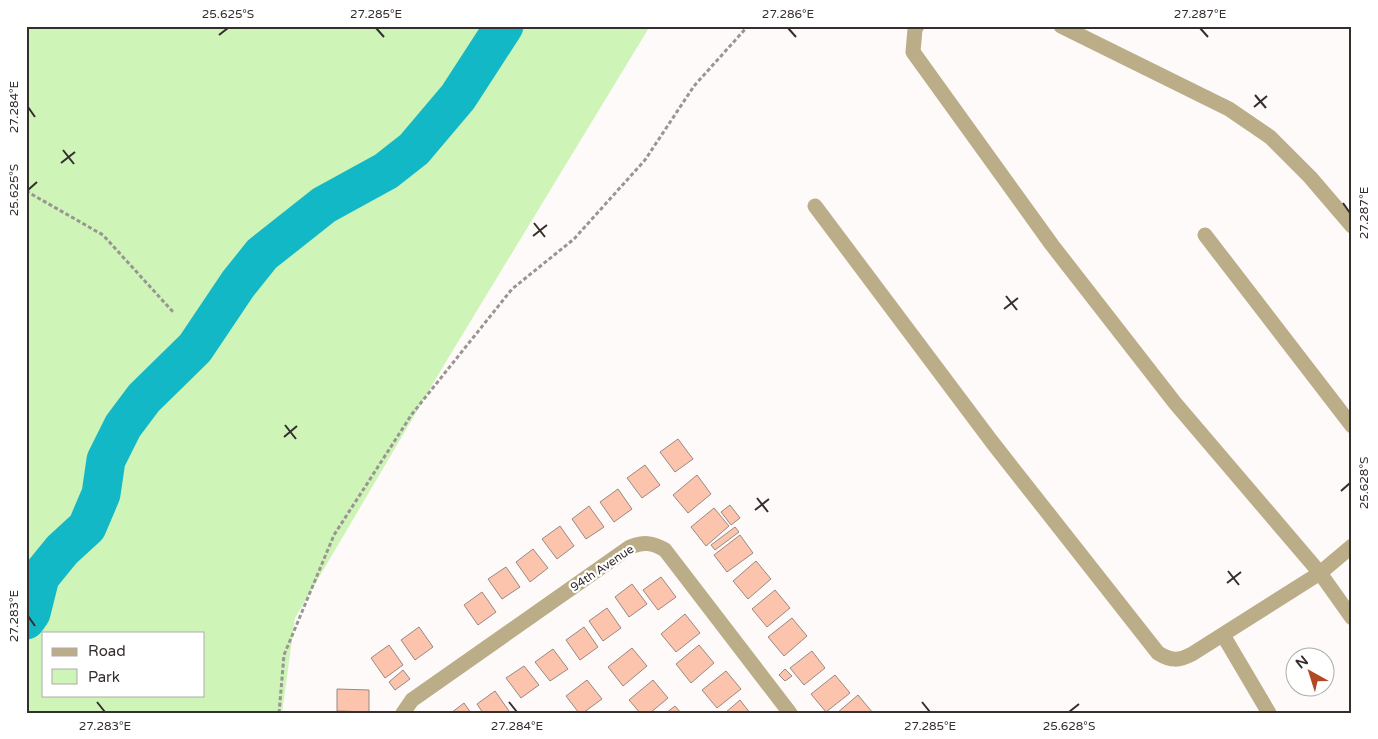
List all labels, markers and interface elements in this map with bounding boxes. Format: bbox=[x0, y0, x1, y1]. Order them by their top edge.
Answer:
text: 25.625°S bbox=[202, 7, 254, 21]
text: 27.285°E bbox=[350, 7, 402, 21]
text: 27.286°E bbox=[762, 7, 814, 21]
text: 27.287°E bbox=[1174, 7, 1227, 21]
text: 27.284°E bbox=[7, 80, 21, 133]
text: 25.625°S bbox=[7, 164, 21, 216]
text: 27.287°E bbox=[1357, 186, 1371, 239]
text: 25.628°S bbox=[1357, 457, 1371, 509]
street label: 94th Avenue bbox=[568, 542, 636, 594]
text: 27.283°E bbox=[7, 589, 21, 642]
legend bbox=[42, 632, 205, 696]
text: Road bbox=[88, 642, 126, 660]
north arrow bbox=[1286, 646, 1336, 696]
text: N bbox=[1292, 652, 1312, 672]
text: Park bbox=[88, 668, 120, 686]
text: 27.283°E bbox=[79, 719, 132, 733]
text: 27.284°E bbox=[491, 719, 544, 733]
text: 27.285°E bbox=[904, 719, 956, 733]
text: 25.628°S bbox=[1043, 719, 1095, 733]

